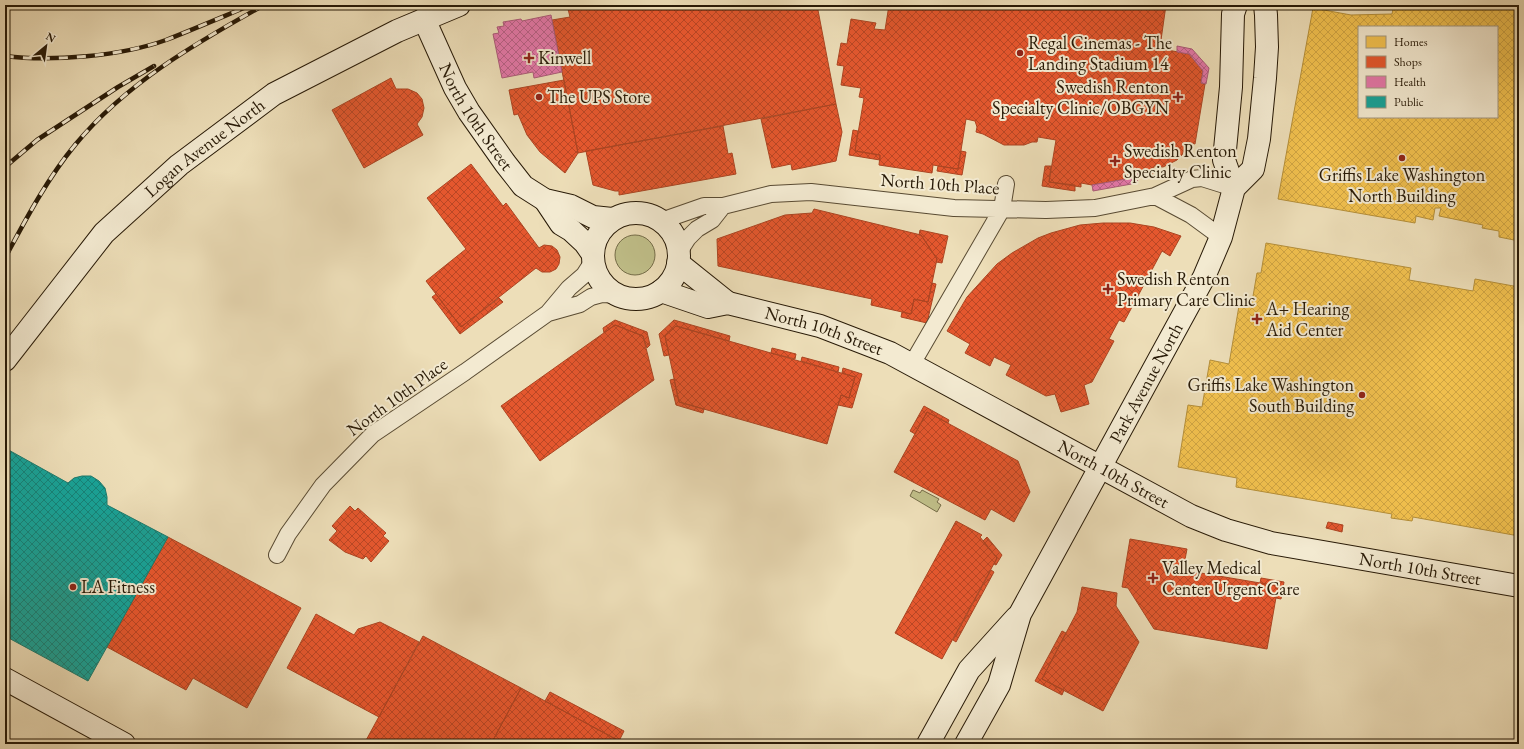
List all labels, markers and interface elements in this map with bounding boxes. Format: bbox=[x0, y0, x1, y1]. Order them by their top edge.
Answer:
north arrow bbox=[26, 26, 66, 66]
legend bbox=[1358, 26, 1498, 118]
text: N bbox=[44, 29, 58, 46]
place label: Regal Cinemas - The Landing Stadium 14 bbox=[1028, 31, 1172, 75]
text: Homes bbox=[1394, 34, 1428, 50]
place label: Kinwell bbox=[538, 46, 591, 69]
marker: Regal Cinemas - The Landing Stadium 14 bbox=[1015, 48, 1025, 58]
marker: Kinwell bbox=[523, 52, 535, 64]
text: Shops bbox=[1394, 54, 1422, 70]
street label: North 10th Street bbox=[434, 59, 519, 175]
text: Health bbox=[1394, 74, 1426, 90]
place label: Swedish Renton Specialty Clinic/OBGYN bbox=[992, 75, 1170, 119]
place label: The UPS Store bbox=[547, 85, 650, 108]
marker: Swedish Renton Specialty Clinic/OBGYN bbox=[1172, 91, 1184, 103]
marker: The UPS Store bbox=[534, 92, 544, 102]
street label: Logan Avenue North bbox=[139, 93, 269, 202]
text: Public bbox=[1394, 94, 1424, 110]
place label: Swedish Renton Specialty Clinic bbox=[1124, 139, 1237, 183]
marker: Griffis Lake Washington North Building bbox=[1397, 153, 1407, 163]
marker: Swedish Renton Specialty Clinic bbox=[1109, 155, 1121, 167]
place label: Griffis Lake Washington North Building bbox=[1319, 163, 1486, 207]
street label: North 10th Place bbox=[880, 168, 1000, 199]
place label: Swedish Renton Primary Care Clinic bbox=[1117, 267, 1255, 311]
marker: Swedish Renton Primary Care Clinic bbox=[1102, 283, 1114, 295]
place label: A+ Hearing Aid Center bbox=[1265, 297, 1349, 341]
street label: North 10th Street bbox=[763, 301, 887, 360]
marker: A+ Hearing Aid Center bbox=[1251, 313, 1263, 325]
street label: Park Avenue North bbox=[1104, 318, 1188, 447]
street label: North 10th Place bbox=[342, 352, 452, 441]
place label: Griffis Lake Washington South Building bbox=[1188, 373, 1354, 417]
marker: Griffis Lake Washington South Building bbox=[1357, 390, 1367, 400]
street label: North 10th Street bbox=[1054, 434, 1174, 513]
street label: North 10th Street bbox=[1357, 546, 1483, 590]
place label: Valley Medical Center Urgent Care bbox=[1162, 556, 1299, 600]
marker: Valley Medical Center Urgent Care bbox=[1147, 572, 1159, 584]
place label: LA Fitness bbox=[81, 575, 155, 598]
marker: LA Fitness bbox=[68, 582, 78, 592]

